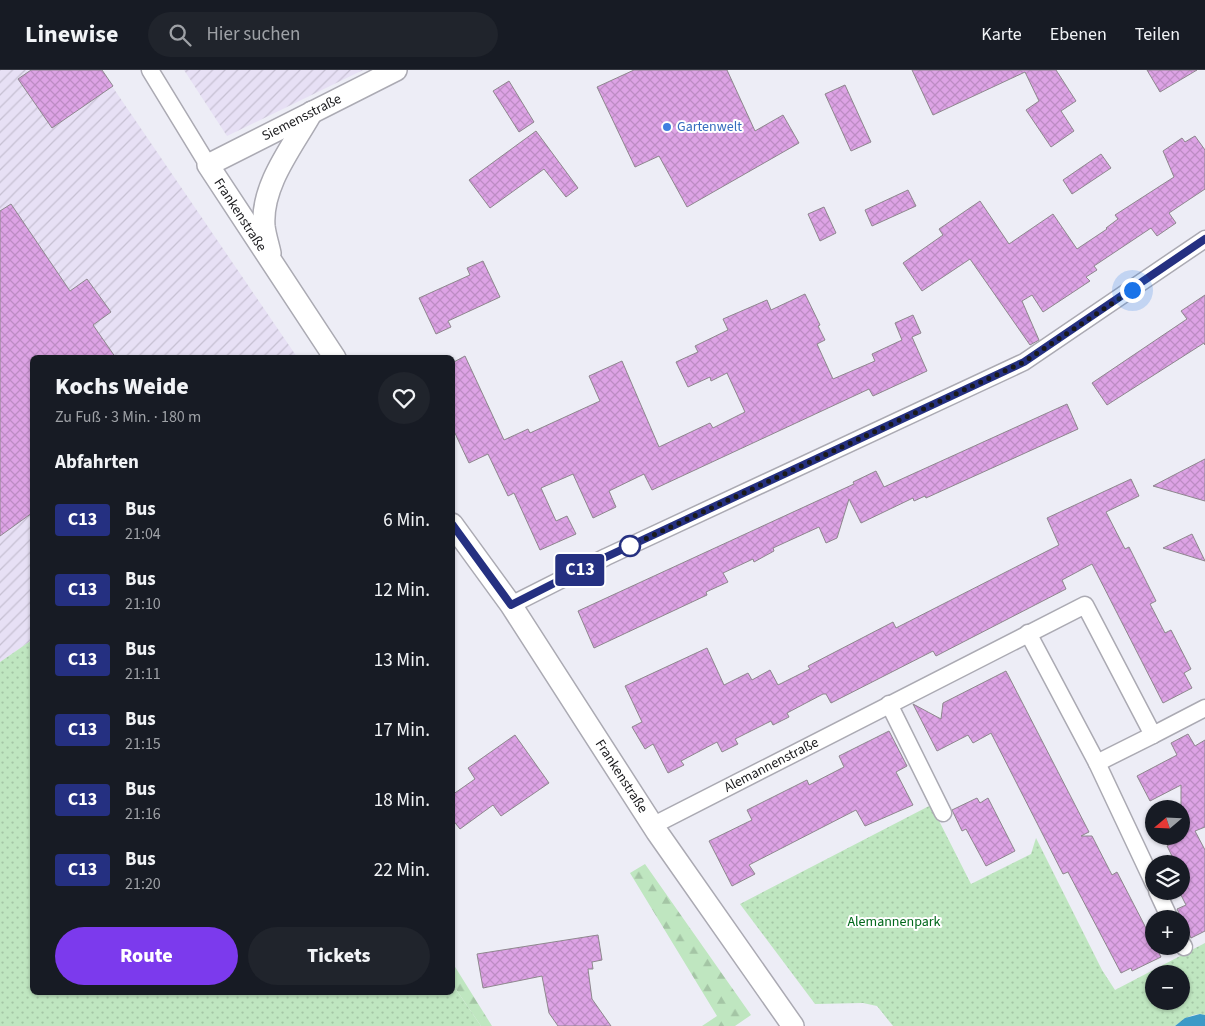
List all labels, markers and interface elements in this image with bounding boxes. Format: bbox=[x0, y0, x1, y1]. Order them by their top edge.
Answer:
search box bbox=[148, 12, 498, 57]
text: Linewise bbox=[25, 17, 118, 52]
icon: search bbox=[166, 21, 194, 49]
text: Hier suchen bbox=[206, 21, 300, 48]
text: Karte bbox=[981, 22, 1022, 47]
text: Ebenen bbox=[1050, 22, 1107, 47]
text: Teilen bbox=[1135, 22, 1180, 47]
street label: Siemensstraße bbox=[258, 89, 345, 146]
place label: Gartenwelt bbox=[677, 117, 742, 137]
marker: Gartenwelt bbox=[661, 121, 673, 133]
street label: Frankenstraße bbox=[209, 174, 271, 256]
your location bbox=[1120, 278, 1145, 303]
text: Kochs Weide bbox=[55, 369, 189, 404]
button: heart bbox=[378, 372, 430, 424]
text: Zu Fuß · 3 Min. · 180 m bbox=[55, 406, 201, 428]
text: Abfahrten bbox=[55, 449, 139, 476]
text: Bus bbox=[125, 496, 156, 523]
text: C13 bbox=[68, 507, 97, 532]
text: 6 Min. bbox=[383, 507, 430, 534]
text: 21:04 bbox=[125, 523, 161, 545]
unlabelled marker bbox=[619, 535, 641, 557]
line badge: C13 bbox=[551, 554, 609, 586]
text: C13 bbox=[565, 557, 595, 582]
text: Bus bbox=[125, 566, 156, 593]
text: C13 bbox=[68, 577, 97, 602]
text: 12 Min. bbox=[374, 577, 430, 604]
text: 21:10 bbox=[125, 593, 161, 615]
text: Bus bbox=[125, 636, 156, 663]
text: C13 bbox=[68, 647, 97, 672]
text: 13 Min. bbox=[374, 647, 430, 674]
text: 21:11 bbox=[125, 663, 161, 685]
text: Bus bbox=[125, 706, 156, 733]
text: C13 bbox=[68, 717, 97, 742]
text: 17 Min. bbox=[374, 717, 430, 744]
text: 21:15 bbox=[125, 733, 161, 755]
street label: Alemannenstraße bbox=[721, 733, 822, 798]
street label: Frankenstraße bbox=[590, 736, 652, 817]
text: Bus bbox=[125, 776, 156, 803]
text: C13 bbox=[68, 787, 97, 812]
text: 18 Min. bbox=[374, 787, 430, 814]
north arrow bbox=[1145, 800, 1190, 845]
map controls bbox=[1145, 800, 1190, 1010]
text: 21:16 bbox=[125, 803, 161, 825]
text: Bus bbox=[125, 846, 156, 873]
button: layers bbox=[1145, 855, 1190, 900]
text: C13 bbox=[68, 857, 97, 882]
text: 22 Min. bbox=[374, 857, 430, 884]
text: 21:20 bbox=[125, 873, 161, 895]
button: + bbox=[1145, 910, 1190, 955]
park label: Alemannenpark bbox=[847, 912, 941, 932]
button: Route bbox=[55, 927, 238, 985]
button: Tickets bbox=[248, 927, 430, 985]
button: − bbox=[1145, 965, 1190, 1010]

